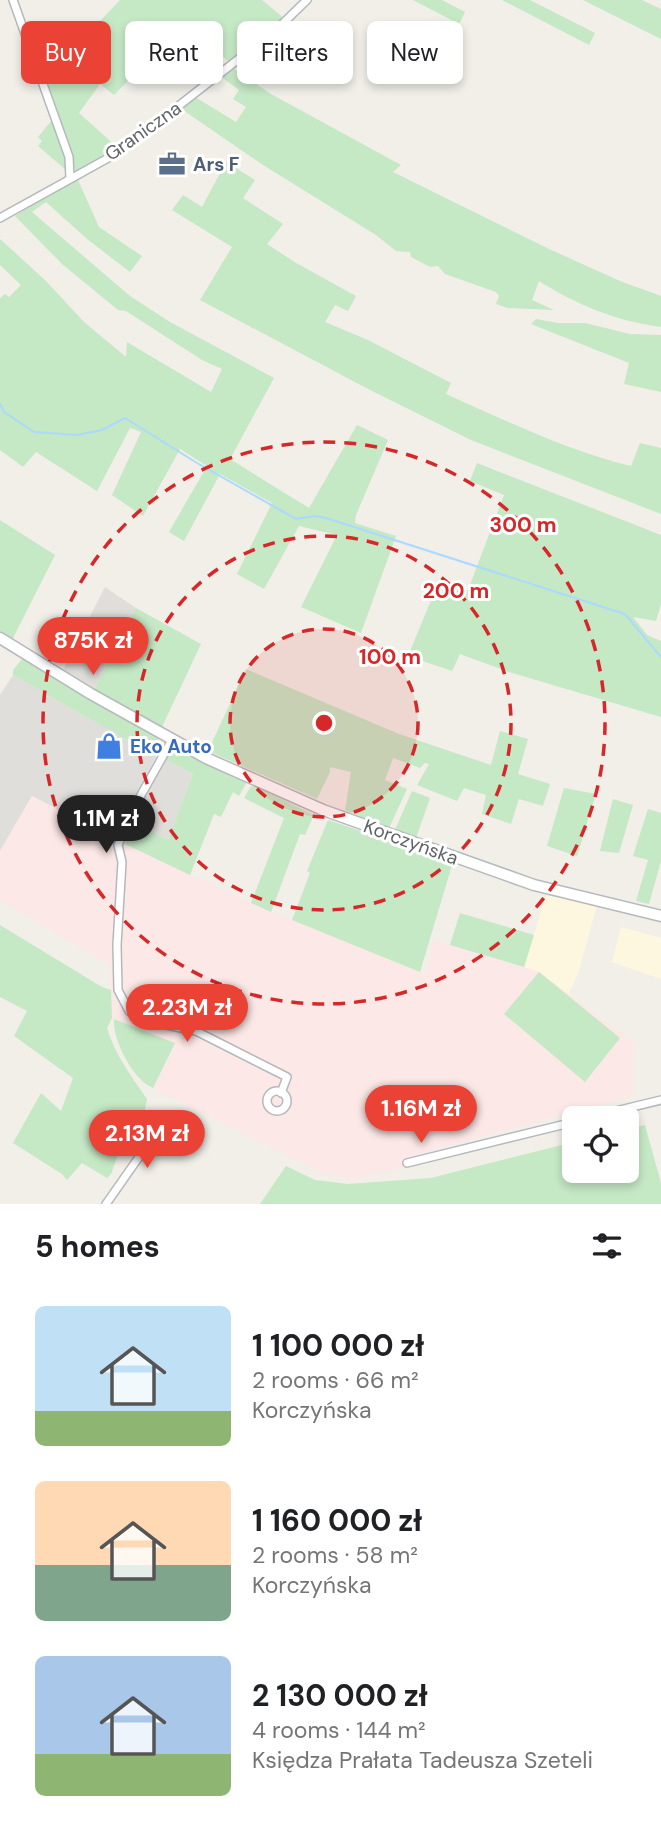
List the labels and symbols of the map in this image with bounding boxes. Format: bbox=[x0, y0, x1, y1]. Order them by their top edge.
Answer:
street label: Graniczna bbox=[100, 96, 186, 166]
office icon: Ars F bbox=[157, 149, 187, 179]
place label: Ars F bbox=[193, 152, 239, 177]
text: 300 m bbox=[490, 511, 556, 539]
text: 200 m bbox=[423, 577, 489, 605]
pin: 875K zł bbox=[28, 618, 158, 677]
text: 100 m bbox=[359, 643, 421, 671]
centre of rings bbox=[312, 711, 336, 735]
shop icon: Eko Auto bbox=[94, 731, 124, 761]
place label: Eko Auto bbox=[130, 734, 212, 759]
pin: 1.1M zł bbox=[41, 796, 171, 855]
street label: Korczyńska bbox=[360, 813, 462, 871]
pin: 2.23M zł bbox=[115, 984, 259, 1044]
pin: 1.16M zł bbox=[349, 1086, 493, 1145]
pin: 2.13M zł bbox=[75, 1110, 219, 1170]

